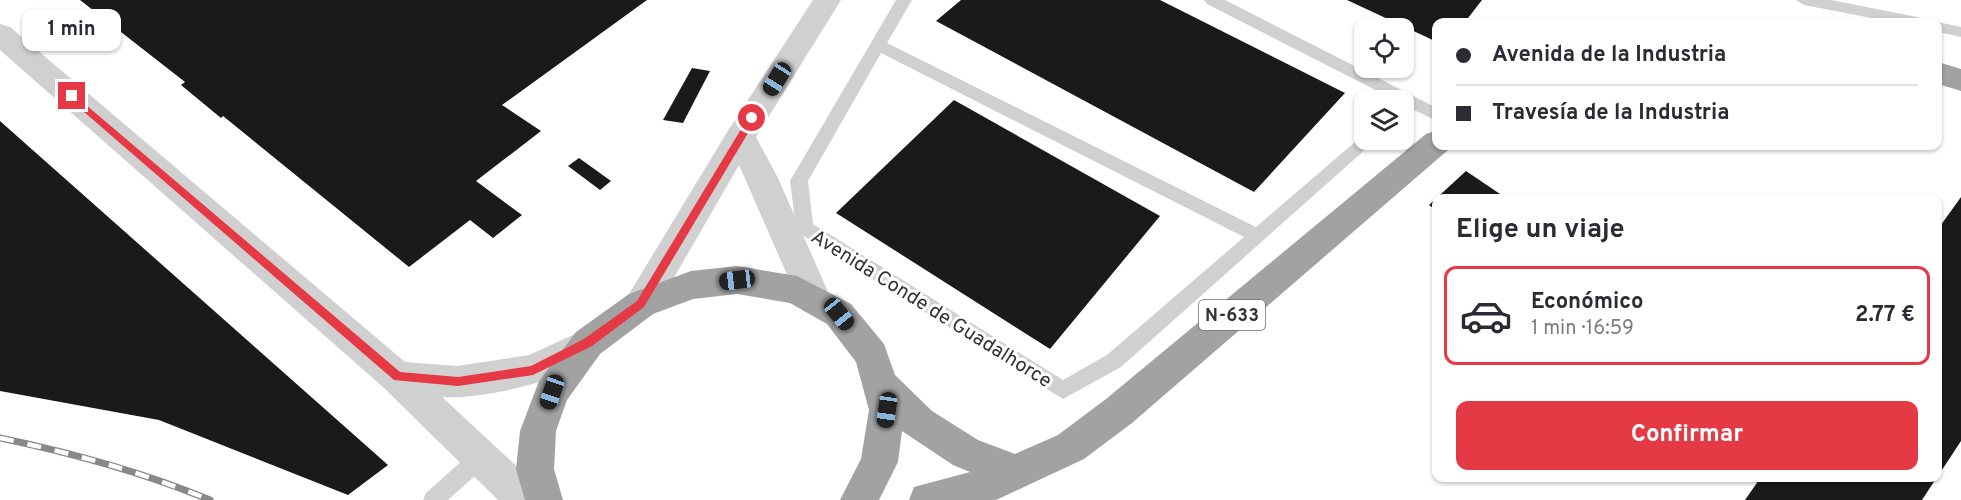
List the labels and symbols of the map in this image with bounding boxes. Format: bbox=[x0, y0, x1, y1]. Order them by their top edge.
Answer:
callout: 1 min bbox=[22, 9, 122, 51]
car bbox=[760, 59, 794, 99]
route end bbox=[58, 82, 85, 109]
route start bbox=[738, 104, 765, 131]
street label: Avenida Conde de Guadalhorce bbox=[806, 225, 1056, 395]
car bbox=[718, 269, 756, 291]
car bbox=[821, 294, 857, 334]
road number: N-633 bbox=[1199, 300, 1265, 330]
car bbox=[538, 372, 566, 412]
car bbox=[876, 391, 898, 429]

